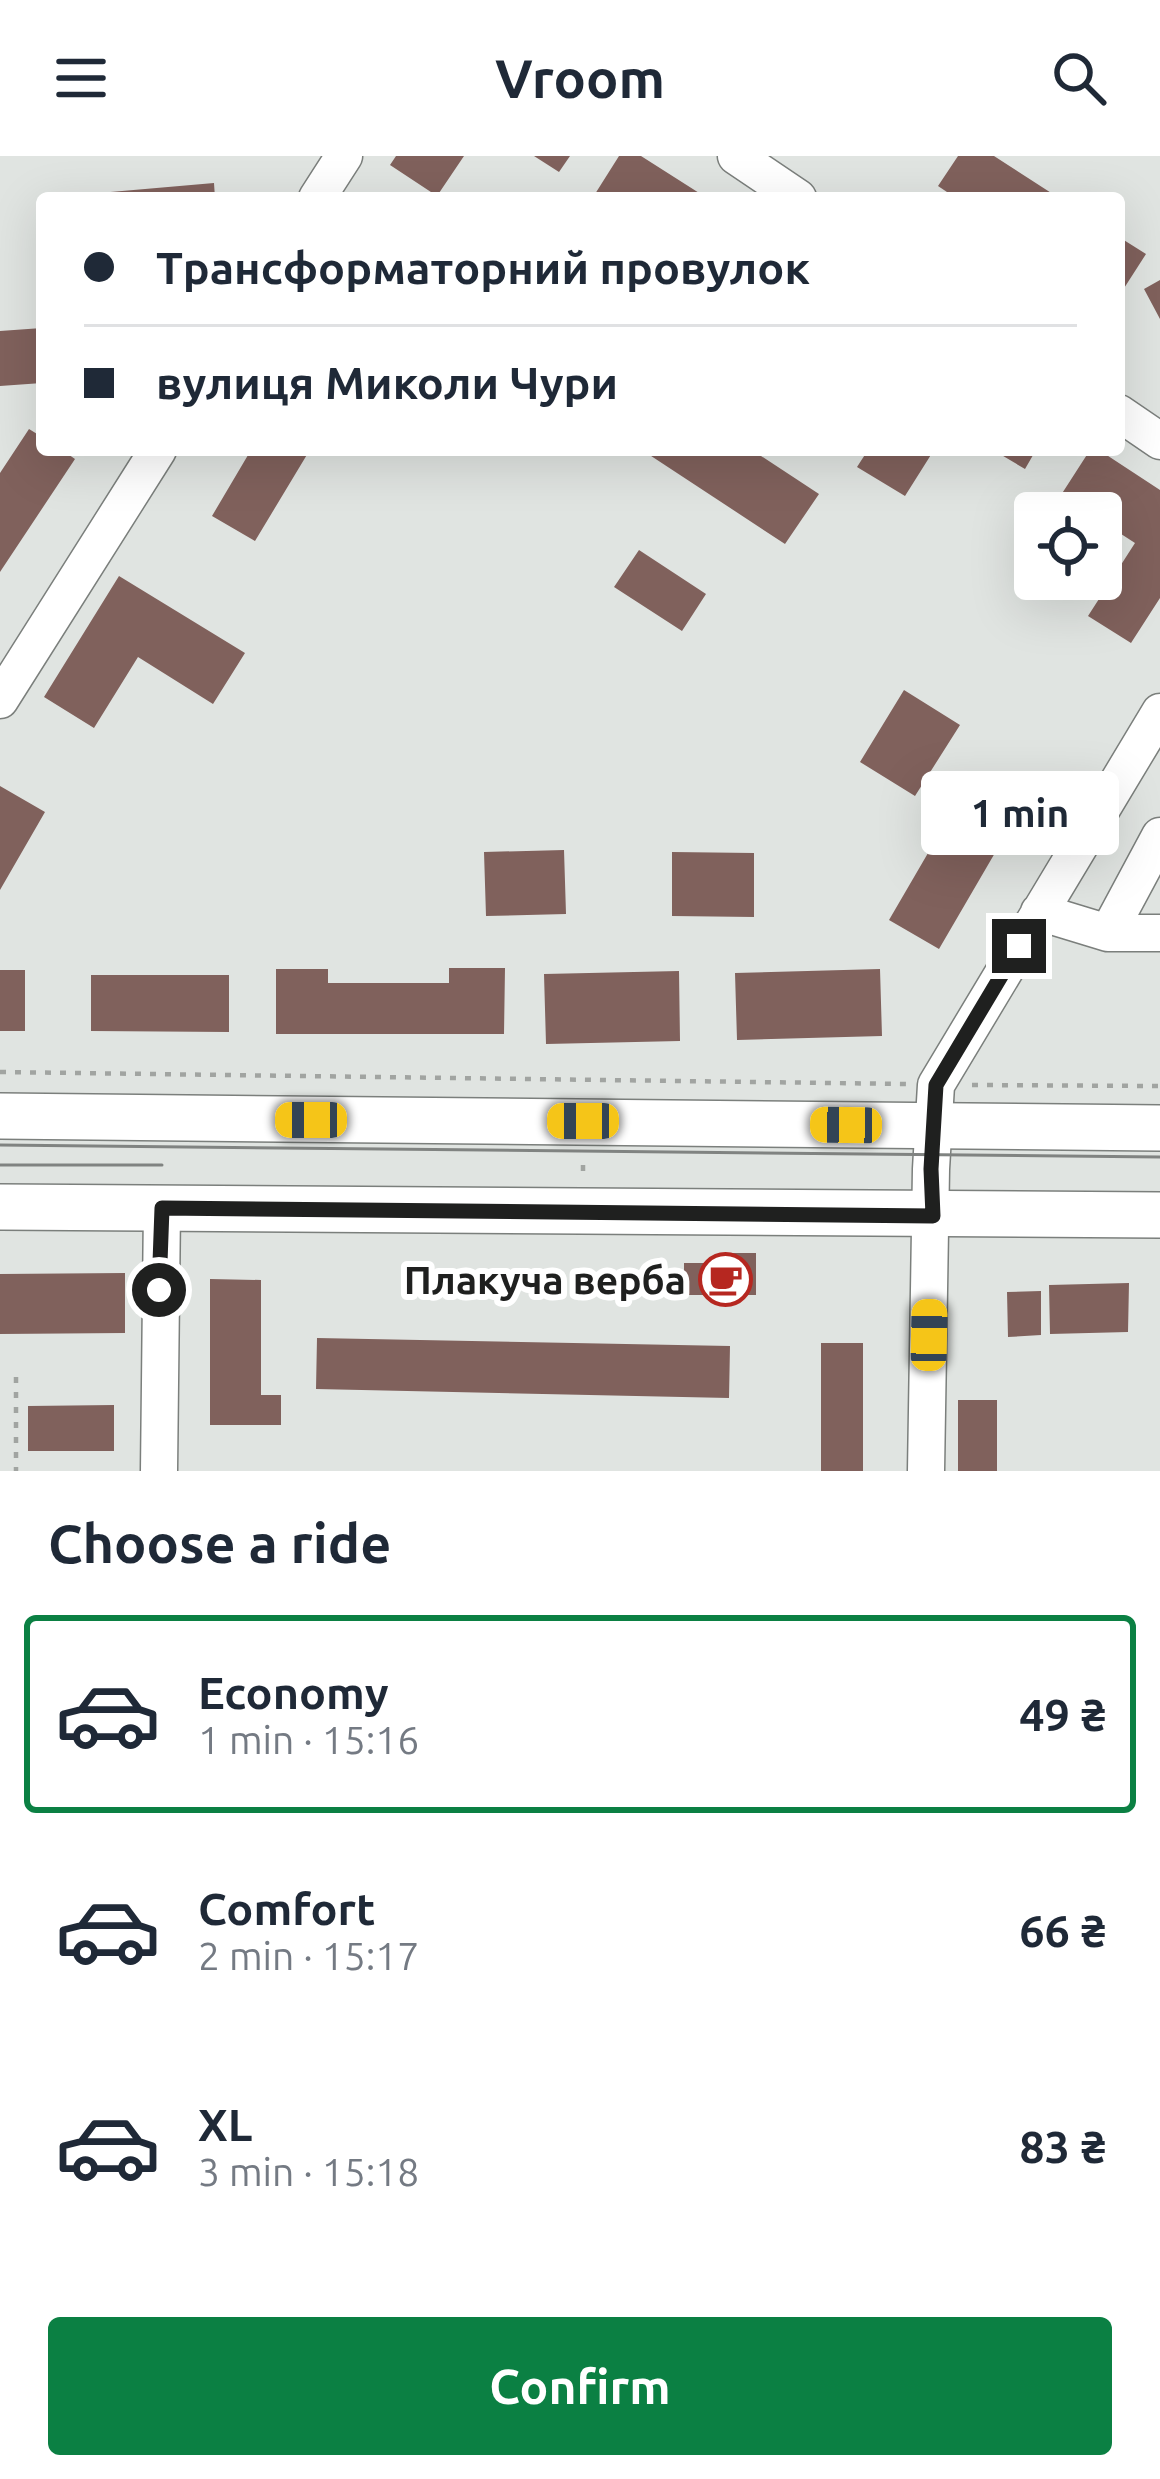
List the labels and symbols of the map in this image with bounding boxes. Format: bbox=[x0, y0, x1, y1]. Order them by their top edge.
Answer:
callout: 1 min bbox=[920, 772, 1118, 856]
route end bbox=[992, 919, 1046, 973]
car bbox=[275, 1102, 347, 1138]
car bbox=[547, 1103, 619, 1139]
car bbox=[810, 1106, 882, 1144]
cafe icon: Плакуча верба bbox=[697, 1252, 753, 1308]
place label: Плакуча верба bbox=[404, 1258, 686, 1301]
route start bbox=[132, 1263, 186, 1317]
car bbox=[910, 1299, 948, 1371]

